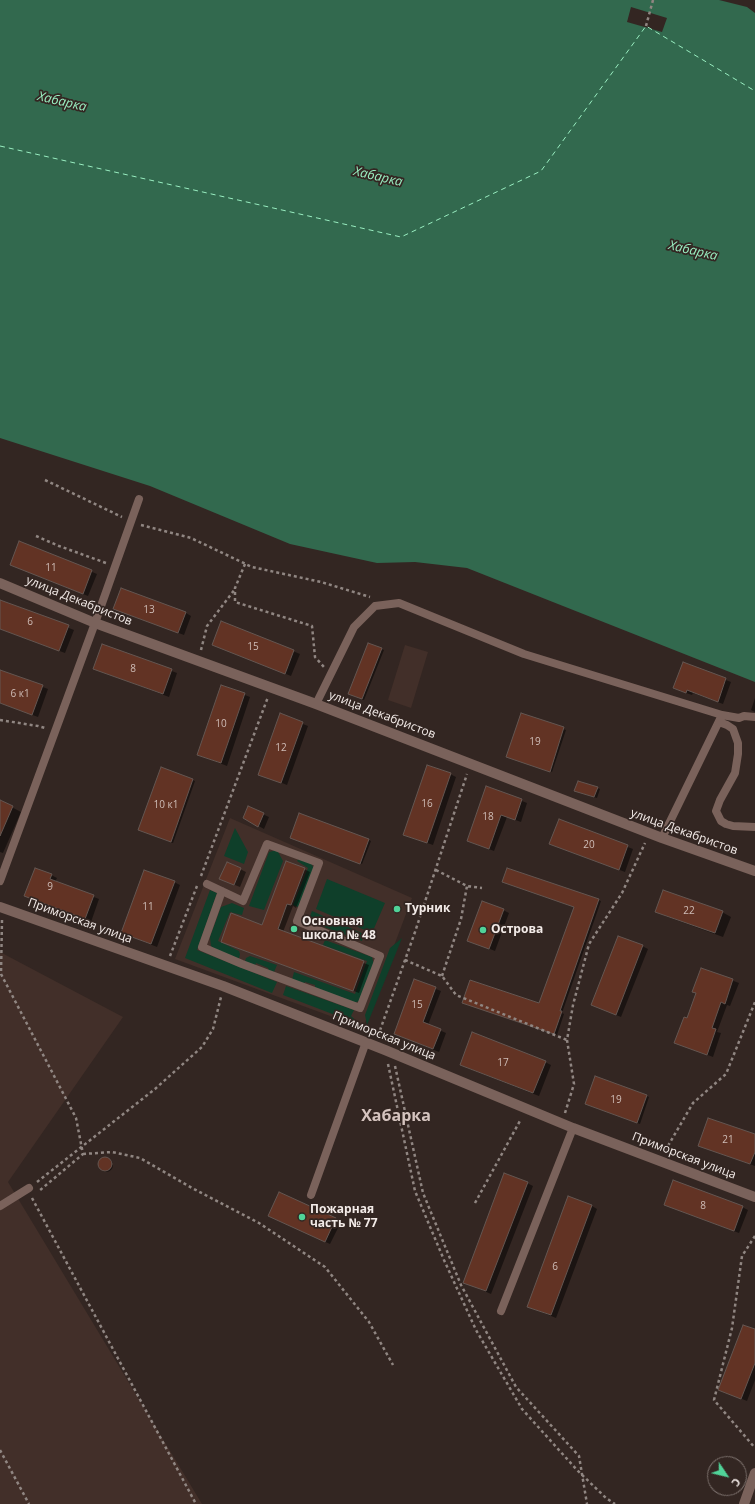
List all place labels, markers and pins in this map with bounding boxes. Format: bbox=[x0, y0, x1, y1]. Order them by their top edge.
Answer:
place label: Турник bbox=[405, 902, 450, 916]
marker: Турник bbox=[392, 904, 402, 914]
place label: Основная школа № 48 bbox=[302, 915, 376, 943]
place label: Острова bbox=[491, 923, 543, 937]
marker: Основная школа № 48 bbox=[289, 924, 299, 934]
marker: Острова bbox=[478, 925, 488, 935]
place label: Пожарная часть № 77 bbox=[310, 1203, 378, 1231]
marker: Пожарная часть № 77 bbox=[297, 1212, 307, 1222]

